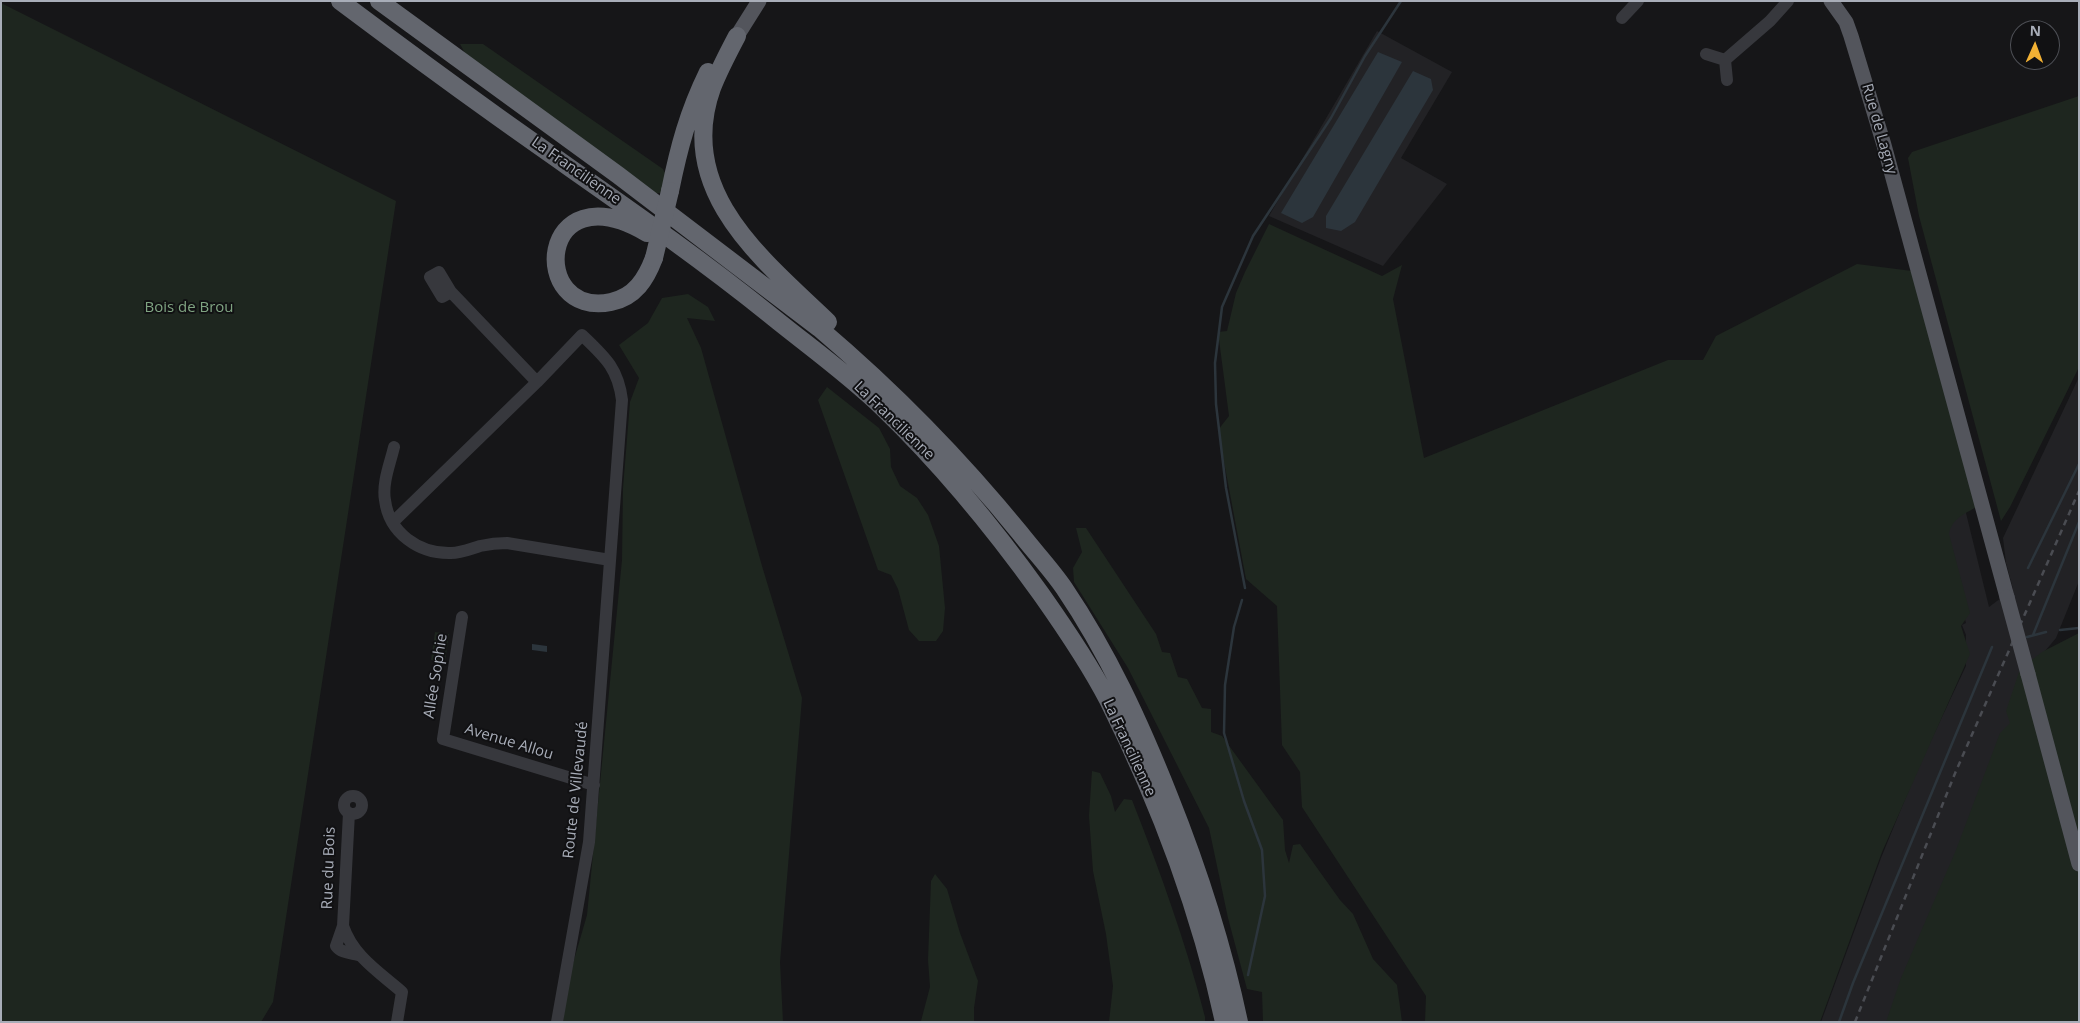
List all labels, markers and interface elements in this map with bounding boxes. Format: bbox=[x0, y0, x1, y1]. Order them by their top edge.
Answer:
north arrow bbox=[2010, 20, 2060, 70]
text: N bbox=[2029, 21, 2042, 40]
street label: Rue de Lagny bbox=[1857, 82, 1901, 176]
street label: La Francilienne bbox=[528, 133, 624, 209]
park label: Bois de Brou bbox=[144, 299, 234, 317]
street label: La Francilienne bbox=[850, 378, 938, 464]
street label: Allée Sophie bbox=[420, 632, 452, 720]
street label: La Francilienne bbox=[1099, 696, 1159, 800]
street label: Avenue Allou bbox=[463, 720, 555, 764]
street label: Route de Villevaudé bbox=[560, 720, 592, 860]
street label: Rue du Bois bbox=[319, 826, 339, 910]

